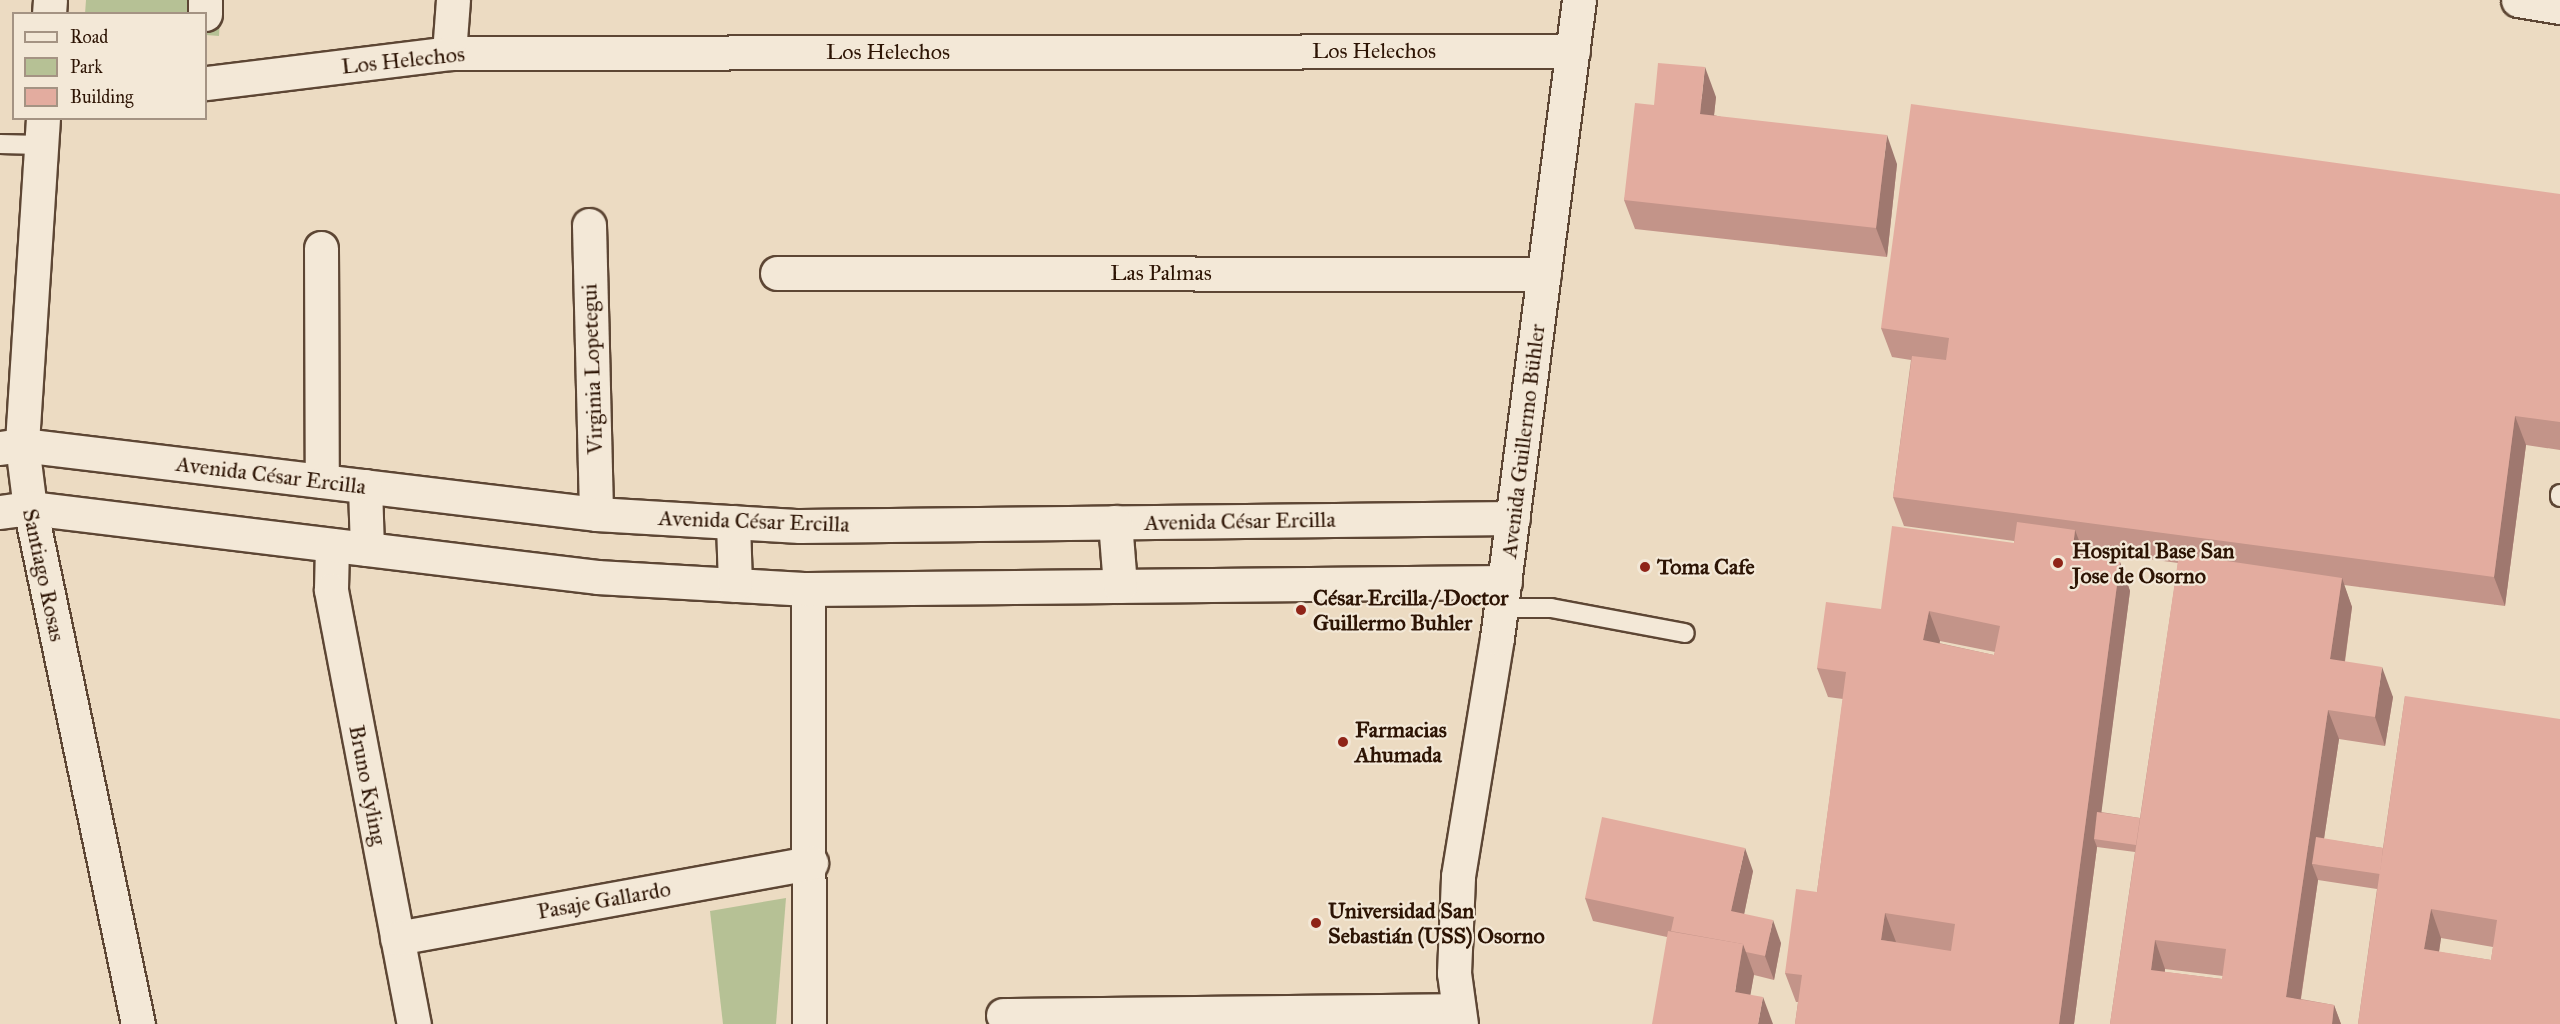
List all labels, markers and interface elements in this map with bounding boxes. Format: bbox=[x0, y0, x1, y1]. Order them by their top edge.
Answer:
legend bbox=[12, 12, 207, 120]
text: Road bbox=[70, 26, 108, 48]
street label: Los Helechos bbox=[1312, 38, 1436, 64]
street label: Los Helechos bbox=[826, 39, 950, 65]
street label: Los Helechos bbox=[340, 40, 466, 80]
text: Park bbox=[70, 56, 103, 78]
text: Building bbox=[70, 86, 133, 108]
street label: Las Palmas bbox=[1110, 260, 1212, 286]
street label: Virginia Lopetegui bbox=[576, 283, 608, 455]
street label: Avenida Guillermo Bühler bbox=[1496, 322, 1550, 560]
street label: Avenida César Ercilla bbox=[174, 450, 368, 500]
street label: Avenida César Ercilla bbox=[658, 504, 850, 538]
street label: Santiago Rosas bbox=[17, 506, 71, 644]
street label: Avenida César Ercilla bbox=[1144, 506, 1336, 536]
place label: Hospital Base San Jose de Osorno bbox=[2072, 537, 2234, 588]
place label: Toma Cafe bbox=[1657, 554, 1755, 580]
marker: Hospital Base San Jose de Osorno bbox=[2049, 554, 2067, 572]
marker: Toma Cafe bbox=[1638, 560, 1652, 574]
place label: César Ercilla / Doctor Guillermo Buhler bbox=[1313, 584, 1508, 636]
marker: César Ercilla / Doctor Guillermo Buhler bbox=[1294, 603, 1308, 617]
place label: Farmacias Ahumada bbox=[1355, 716, 1447, 768]
street label: Bruno Kyling bbox=[343, 723, 393, 847]
marker: Farmacias Ahumada bbox=[1336, 735, 1350, 749]
street label: Pasaje Gallardo bbox=[535, 875, 673, 925]
place label: Universidad San Sebastián (USS) Osorno bbox=[1328, 897, 1545, 948]
marker: Universidad San Sebastián (USS) Osorno bbox=[1309, 916, 1323, 930]

